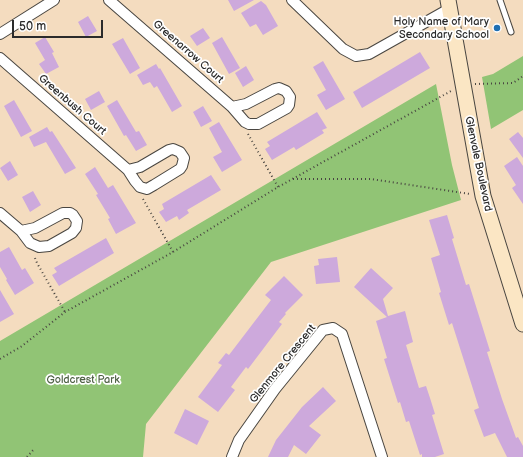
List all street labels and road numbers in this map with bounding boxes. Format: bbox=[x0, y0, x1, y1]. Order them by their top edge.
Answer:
street label: Greenarrow Court bbox=[150, 18, 226, 86]
street label: Greenbush Court bbox=[35, 72, 109, 138]
street label: Glenvale Boulevard bbox=[461, 115, 495, 213]
street label: Glenmore Crescent bbox=[247, 322, 319, 406]

